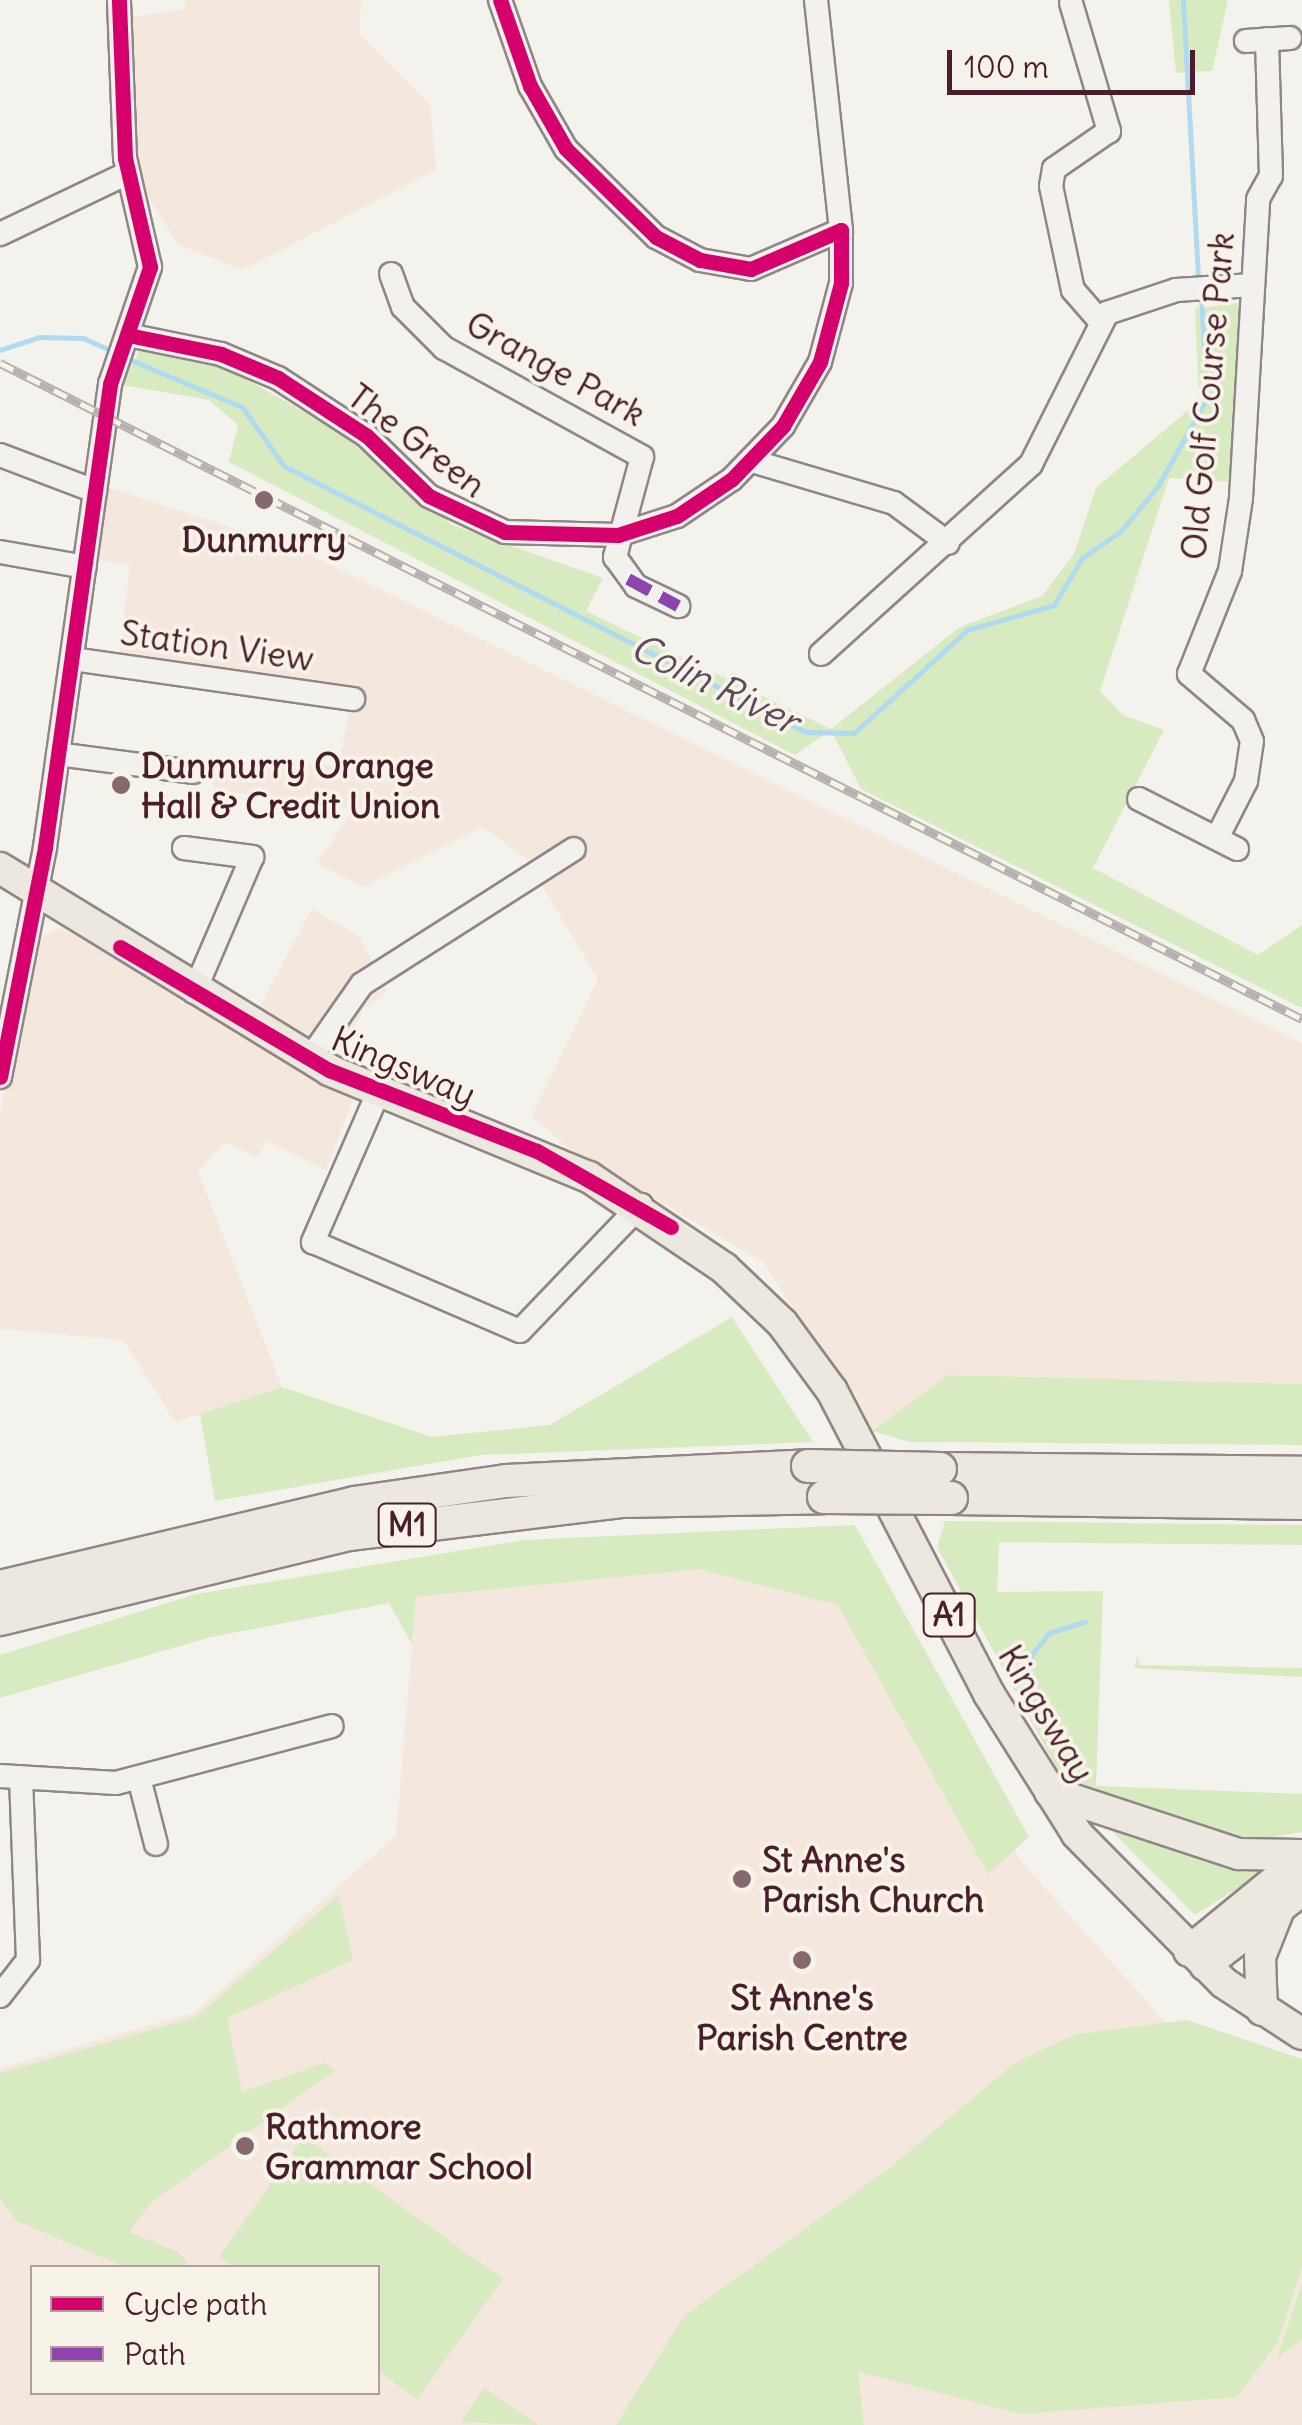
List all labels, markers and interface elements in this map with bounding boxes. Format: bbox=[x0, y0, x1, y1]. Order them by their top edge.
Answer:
scale bar bbox=[952, 30, 1200, 92]
text: 100 m bbox=[964, 48, 1049, 86]
street label: Old Golf Course Park bbox=[1172, 230, 1242, 562]
street label: Grange Park bbox=[459, 302, 653, 434]
street label: The Green bbox=[340, 374, 494, 506]
marker: Dunmurry bbox=[251, 487, 277, 513]
place label: Dunmurry bbox=[182, 518, 346, 560]
street label: Station View bbox=[118, 611, 316, 679]
water label: Colin River bbox=[624, 624, 806, 744]
place label: Dunmurry Orange Hall & Credit Union bbox=[141, 744, 440, 826]
marker: Dunmurry Orange Hall & Credit Union bbox=[110, 774, 132, 796]
street label: Kingsway bbox=[326, 1017, 482, 1115]
road number: M1 bbox=[377, 1498, 437, 1552]
road number: A1 bbox=[922, 1588, 976, 1642]
street label: Kingsway bbox=[990, 1637, 1104, 1789]
place label: St Anne's Parish Church bbox=[762, 1838, 984, 1920]
marker: St Anne's Parish Church bbox=[731, 1868, 753, 1890]
marker: St Anne's Parish Centre bbox=[791, 1949, 813, 1971]
place label: St Anne's Parish Centre bbox=[696, 1976, 908, 2058]
place label: Rathmore Grammar School bbox=[265, 2105, 533, 2187]
marker: Rathmore Grammar School bbox=[234, 2135, 256, 2157]
legend bbox=[30, 2265, 380, 2395]
text: Cycle path bbox=[124, 2285, 267, 2323]
text: Path bbox=[124, 2335, 186, 2373]

